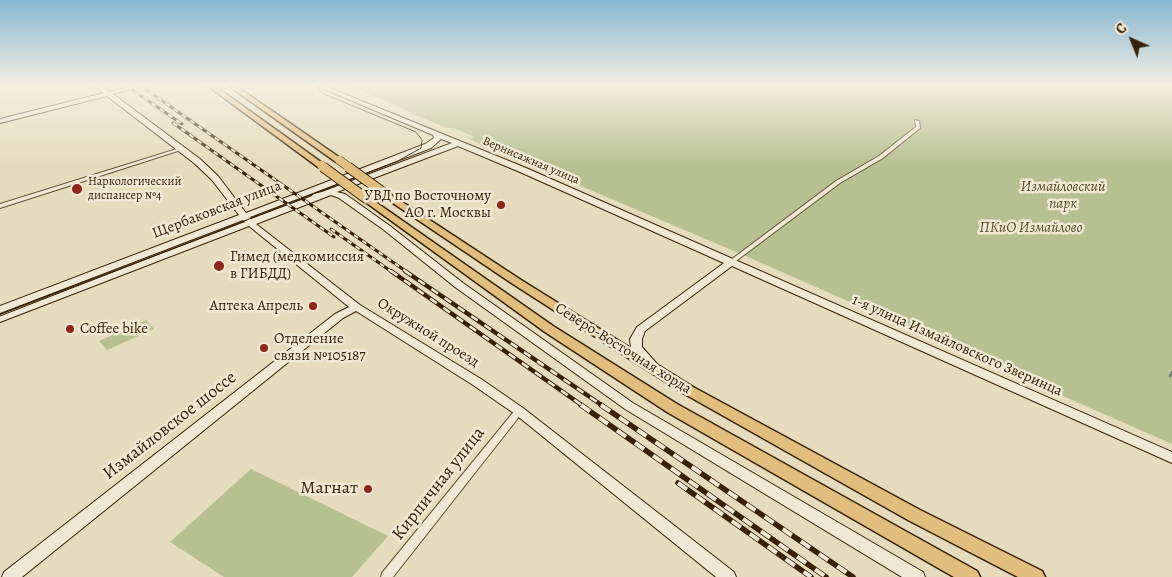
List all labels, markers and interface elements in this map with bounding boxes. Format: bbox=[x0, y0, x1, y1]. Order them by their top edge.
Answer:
north arrow bbox=[1107, 15, 1157, 65]
text: С bbox=[1112, 19, 1131, 39]
street label: Вернисажная улица bbox=[480, 134, 582, 188]
place label: Наркологический диспансер №4 bbox=[88, 175, 181, 203]
street label: Щербаковская улица bbox=[150, 177, 284, 243]
park label: Измайловский парк bbox=[1021, 178, 1105, 213]
marker: Наркологический диспансер №4 bbox=[70, 182, 84, 196]
place label: УВД по Восточному АО г. Москвы bbox=[364, 187, 491, 222]
marker: УВД по Восточному АО г. Москвы bbox=[495, 199, 507, 211]
park label: ПКиО Измайлово bbox=[979, 219, 1083, 237]
place label: Гимед (медкомиссия в ГИБДД) bbox=[230, 248, 364, 283]
marker: Гимед (медкомиссия в ГИБДД) bbox=[212, 259, 226, 273]
street label: 1-я улица Измайловского Зверинца bbox=[849, 291, 1065, 401]
street label: Окружной проезд bbox=[374, 294, 482, 372]
place label: Аптека Апрель bbox=[209, 297, 303, 315]
marker: Аптека Апрель bbox=[307, 300, 319, 312]
street label: Северо-Восточная хорда bbox=[551, 300, 695, 398]
place label: Coffee bike bbox=[80, 320, 148, 338]
marker: Coffee bike bbox=[64, 323, 76, 335]
place label: Отделение связи №105187 bbox=[274, 330, 366, 365]
marker: Отделение связи №105187 bbox=[258, 342, 270, 354]
street label: Измайловское шоссе bbox=[99, 367, 241, 485]
street label: Кирпичная улица bbox=[388, 423, 490, 545]
place label: Магнат bbox=[300, 478, 358, 500]
marker: Магнат bbox=[362, 483, 374, 495]

